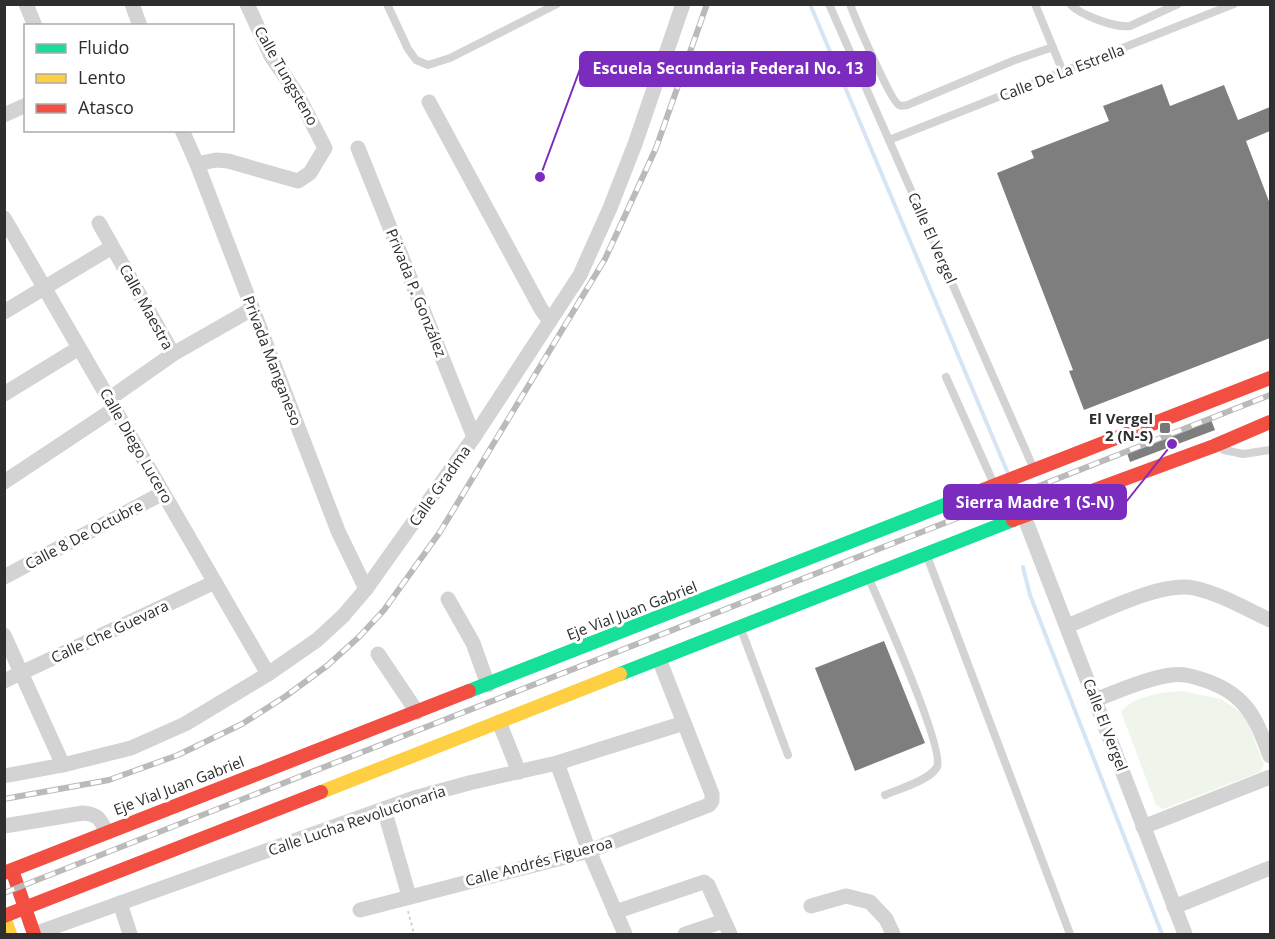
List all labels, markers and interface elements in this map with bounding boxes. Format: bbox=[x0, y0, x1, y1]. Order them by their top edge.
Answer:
street label: Calle Tungsteno bbox=[250, 22, 323, 129]
legend bbox=[24, 24, 234, 132]
text: Fluido bbox=[78, 35, 129, 59]
street label: Calle De La Estrella bbox=[996, 39, 1127, 105]
callout: Escuela Secundaria Federal No. 13 bbox=[580, 52, 875, 86]
text: Escuela Secundaria Federal No. 13 bbox=[593, 57, 863, 79]
text: Lento bbox=[78, 65, 126, 89]
text: Atasco bbox=[78, 95, 134, 119]
street label: Calle El Vergel bbox=[904, 189, 962, 286]
street label: Privada P. González bbox=[382, 225, 452, 360]
street label: Calle Maestra bbox=[115, 260, 179, 353]
street label: Privada Manganeso bbox=[239, 293, 307, 428]
street label: Calle Diego Lucero bbox=[96, 384, 178, 507]
place label: El Vergel 2 (N-S) bbox=[1089, 408, 1153, 445]
marker: El Vergel 2 (N-S) bbox=[1158, 421, 1172, 435]
street label: Calle Gradma bbox=[404, 441, 474, 530]
callout: Sierra Madre 1 (S-N) bbox=[944, 485, 1126, 519]
text: Sierra Madre 1 (S-N) bbox=[956, 491, 1114, 513]
street label: Calle 8 De Octubre bbox=[21, 495, 146, 574]
street label: Eje Vial Juan Gabriel bbox=[563, 576, 700, 644]
street label: Calle Che Guevara bbox=[48, 595, 172, 667]
street label: Calle El Vergel bbox=[1079, 676, 1133, 774]
street label: Eje Vial Juan Gabriel bbox=[110, 751, 247, 819]
street label: Calle Lucha Revolucionaria bbox=[265, 780, 448, 860]
street label: Calle Andrés Figueroa bbox=[463, 832, 615, 890]

